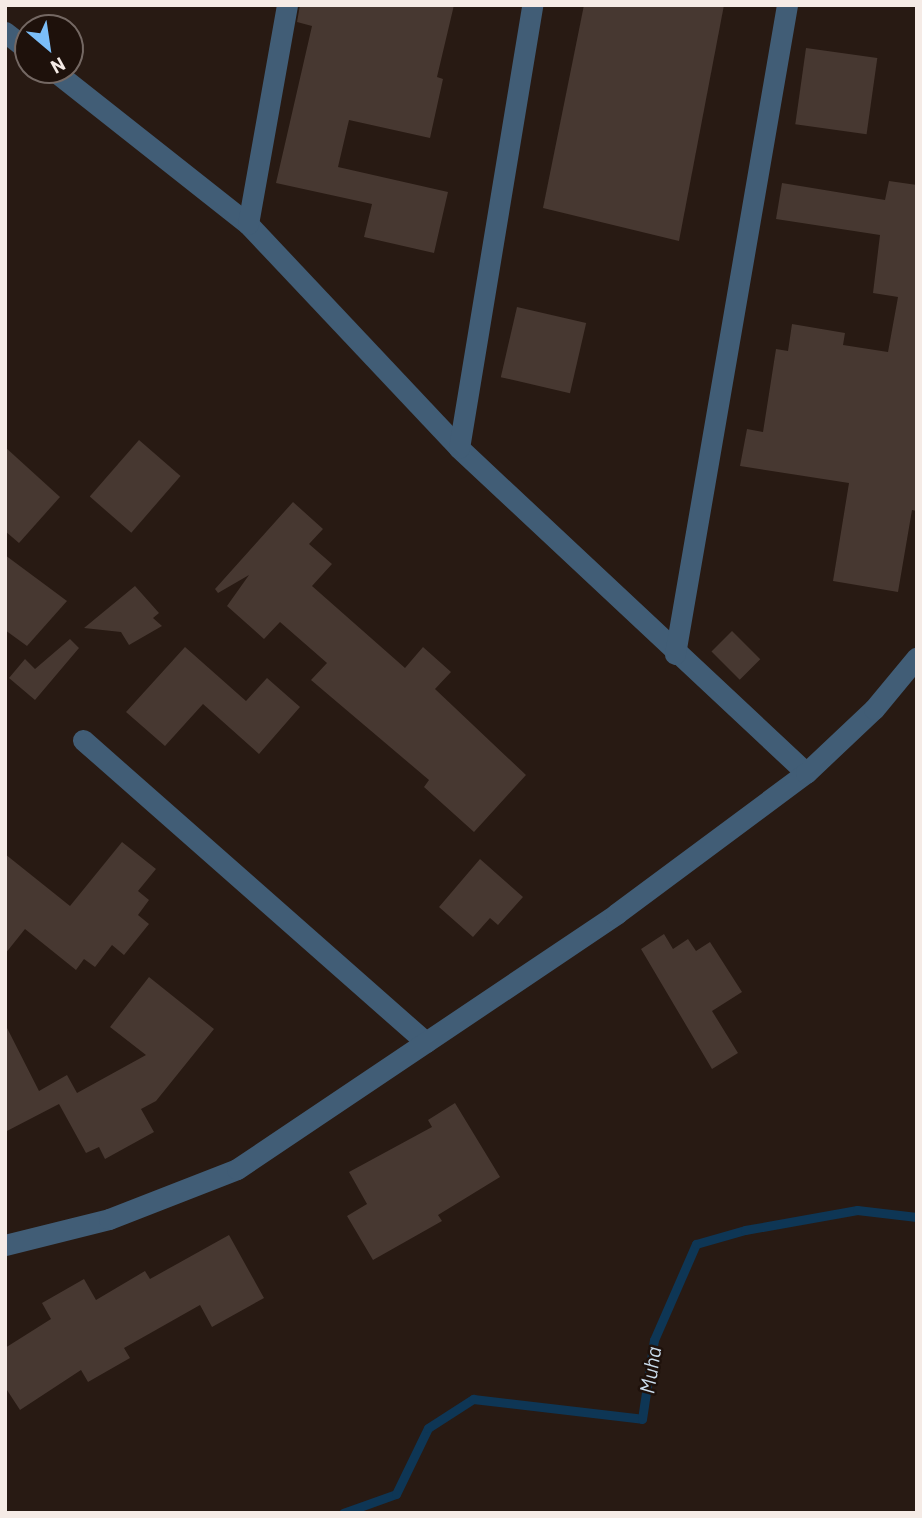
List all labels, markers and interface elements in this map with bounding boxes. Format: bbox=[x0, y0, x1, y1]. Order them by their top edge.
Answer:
north arrow bbox=[14, 14, 84, 84]
text: N bbox=[47, 53, 70, 79]
water label: Muha bbox=[634, 1345, 666, 1395]

